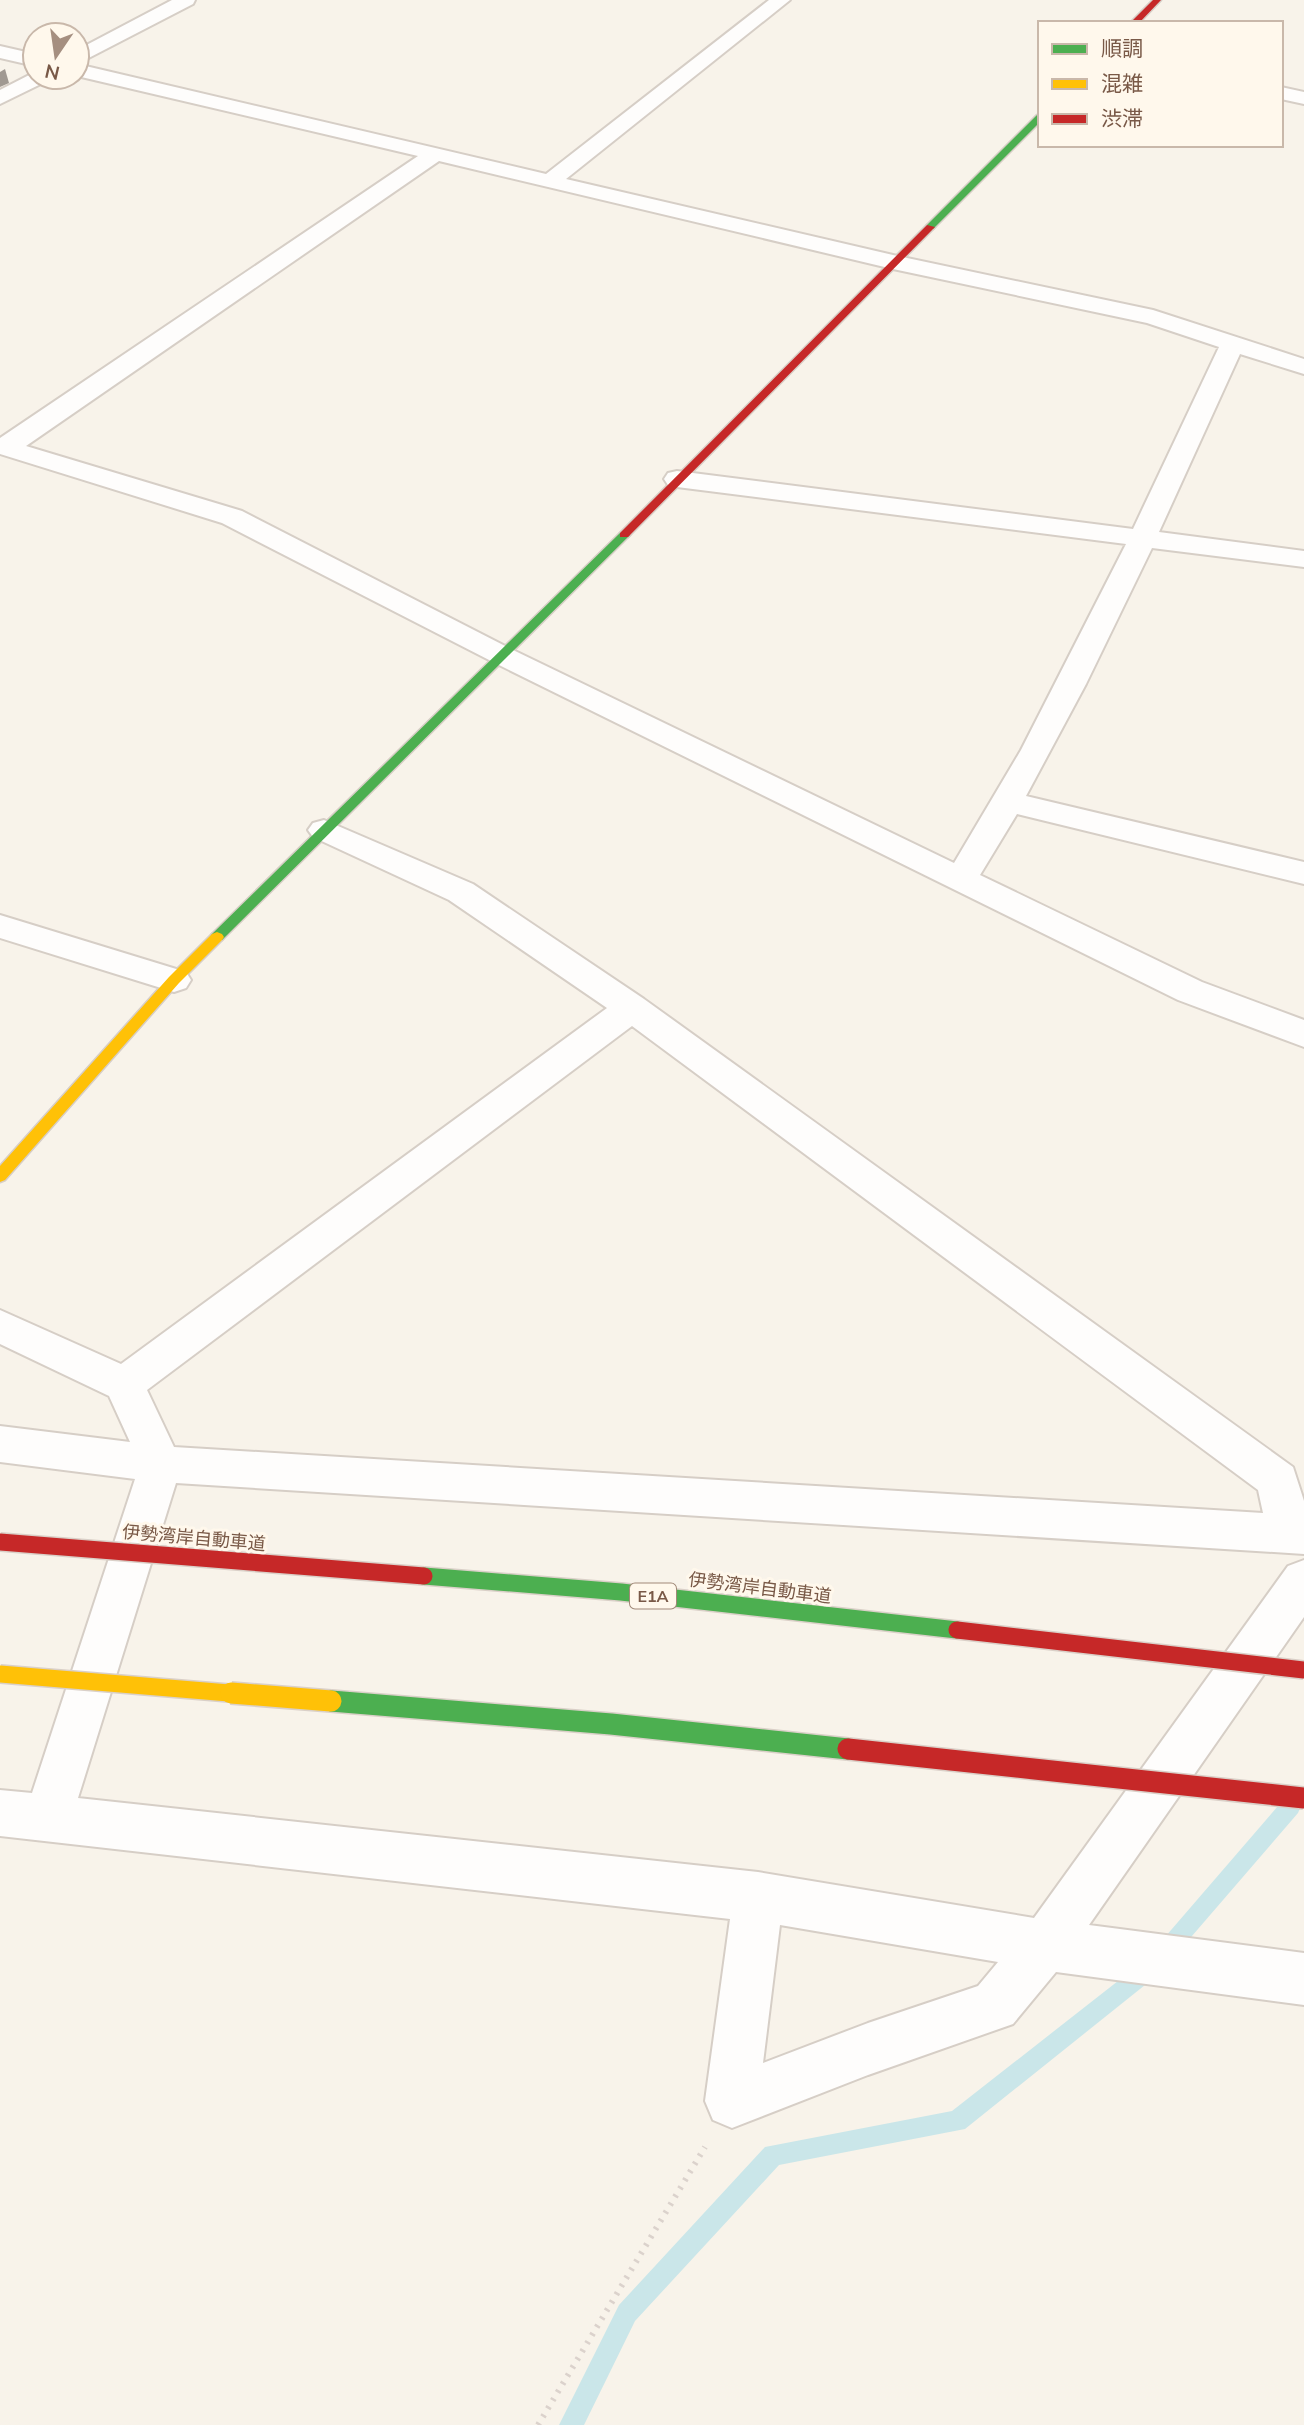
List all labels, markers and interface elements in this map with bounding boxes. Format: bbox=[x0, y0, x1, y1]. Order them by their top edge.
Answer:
north arrow bbox=[21, 21, 91, 91]
legend bbox=[1038, 21, 1283, 147]
text: 順調 bbox=[1101, 35, 1143, 61]
text: N bbox=[42, 59, 62, 86]
text: 混雑 bbox=[1101, 70, 1143, 96]
text: 渋滞 bbox=[1101, 105, 1143, 131]
street label: 伊勢湾岸自動車道 bbox=[121, 1520, 267, 1555]
street label: 伊勢湾岸自動車道 bbox=[687, 1567, 833, 1608]
road number: E1A bbox=[630, 1584, 676, 1608]

